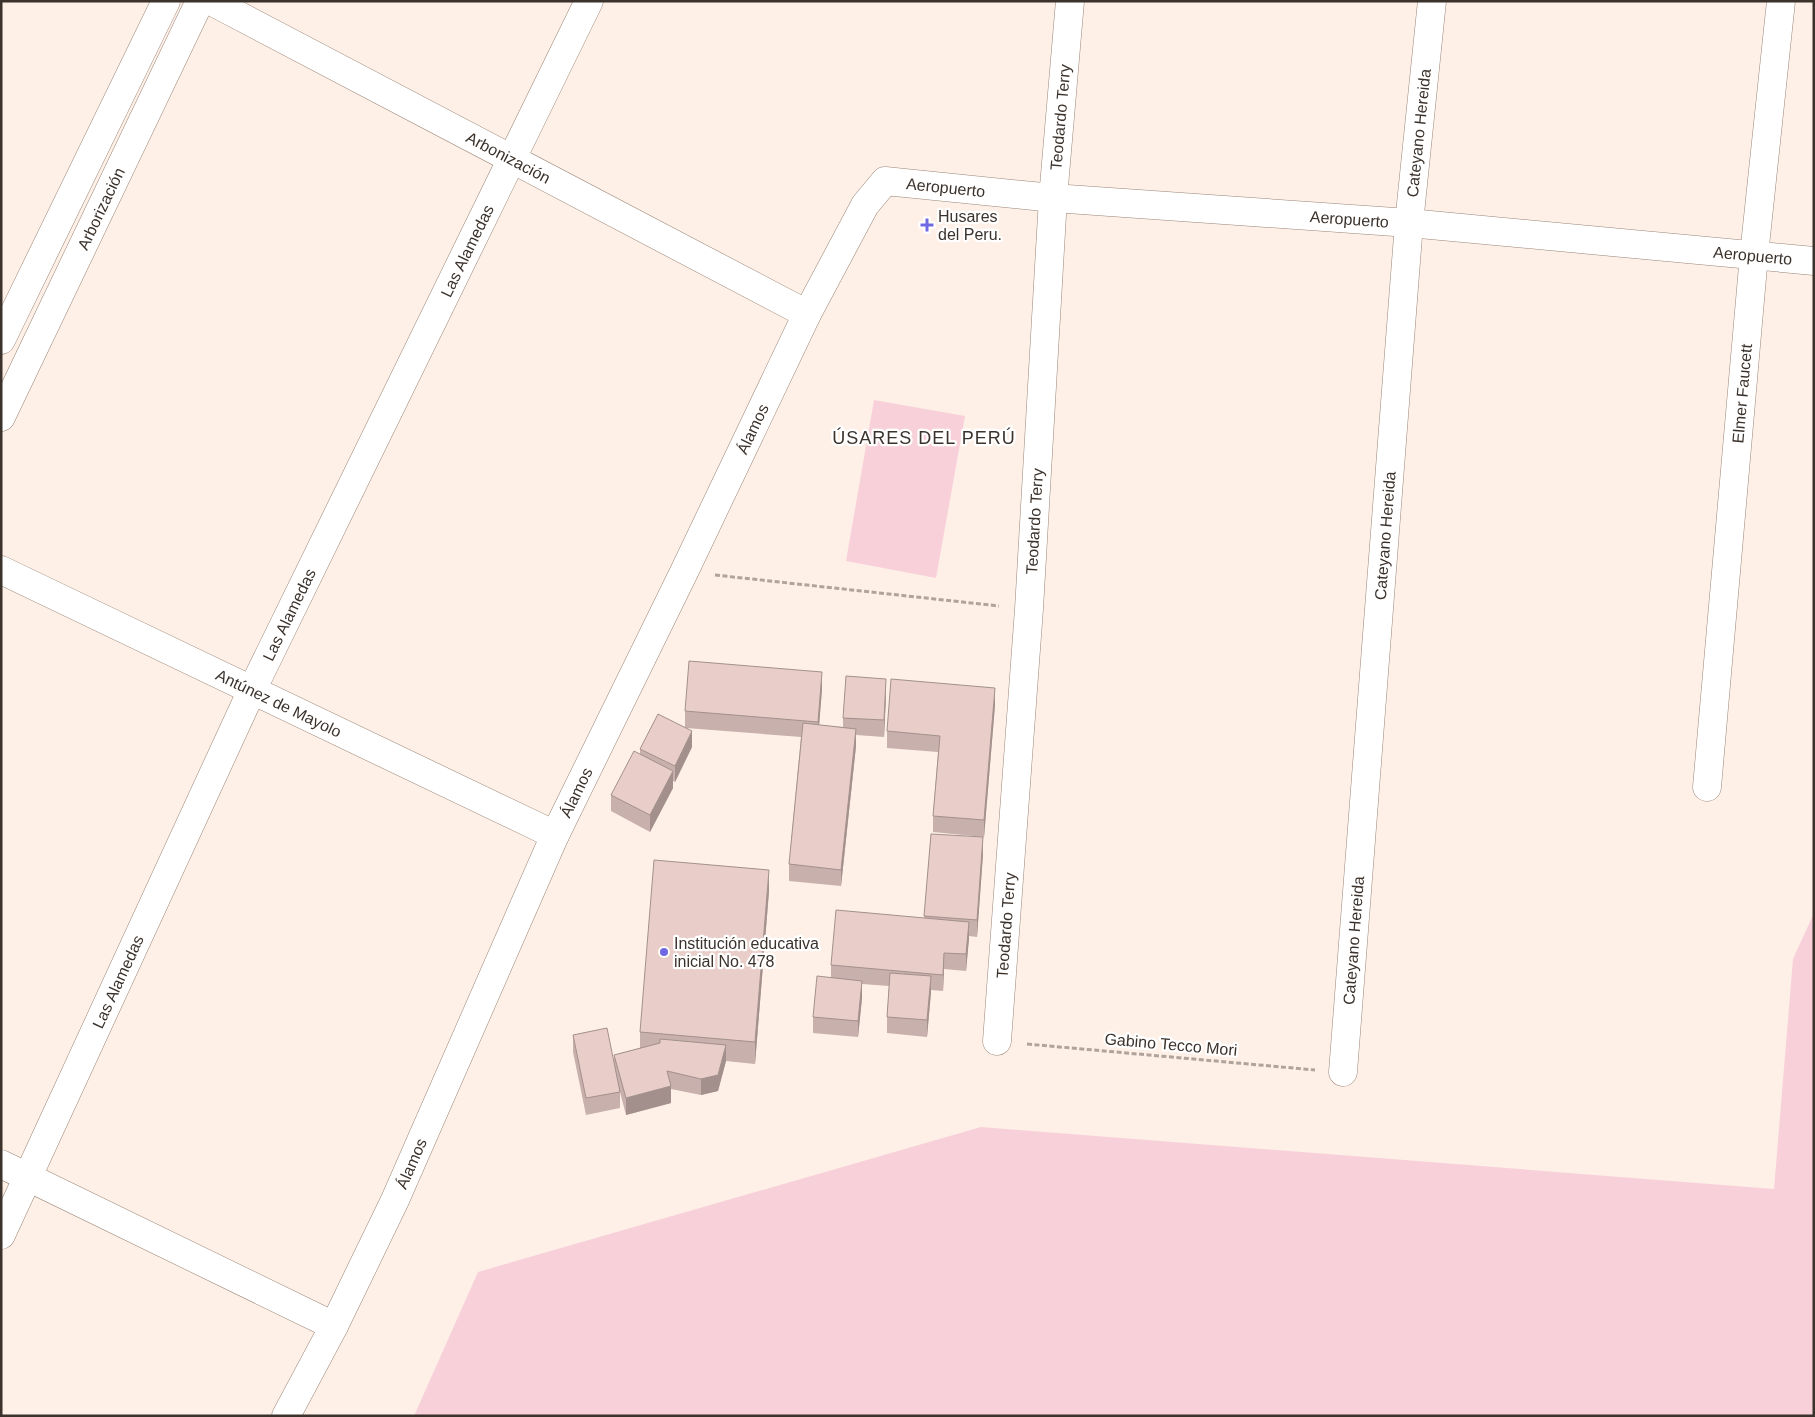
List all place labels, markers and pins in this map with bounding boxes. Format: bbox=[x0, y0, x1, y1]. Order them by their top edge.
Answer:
place label: Husares del Peru. bbox=[938, 208, 1002, 243]
marker: Husares del Peru. bbox=[920, 218, 934, 232]
place label: Institución educativa inicial No. 478 bbox=[674, 935, 819, 970]
marker: Institución educativa inicial No. 478 bbox=[658, 946, 670, 958]

